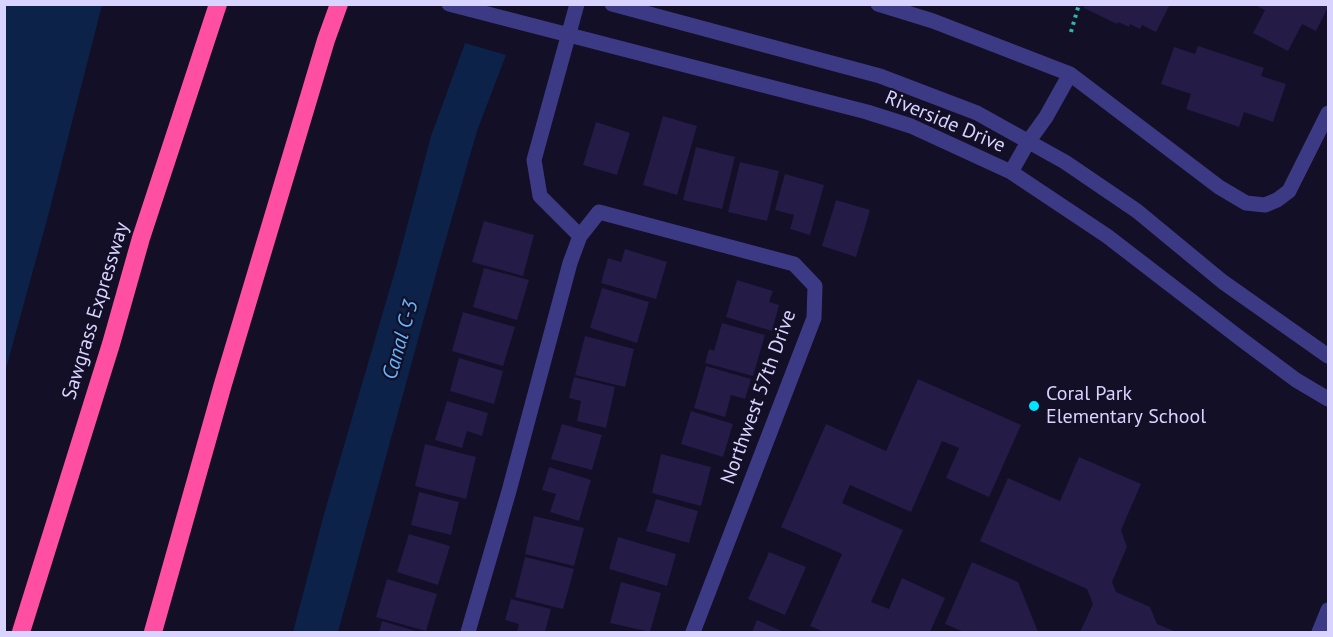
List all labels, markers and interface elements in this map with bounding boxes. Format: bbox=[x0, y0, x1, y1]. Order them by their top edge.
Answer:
street label: Riverside Drive bbox=[881, 86, 1009, 158]
street label: Sawgrass Expressway bbox=[58, 219, 134, 403]
water label: Canal C-3 bbox=[378, 297, 424, 383]
street label: Northwest 57th Drive bbox=[716, 307, 802, 487]
place label: Coral Park Elementary School bbox=[1046, 382, 1206, 429]
marker: Coral Park Elementary School bbox=[1027, 399, 1041, 413]

